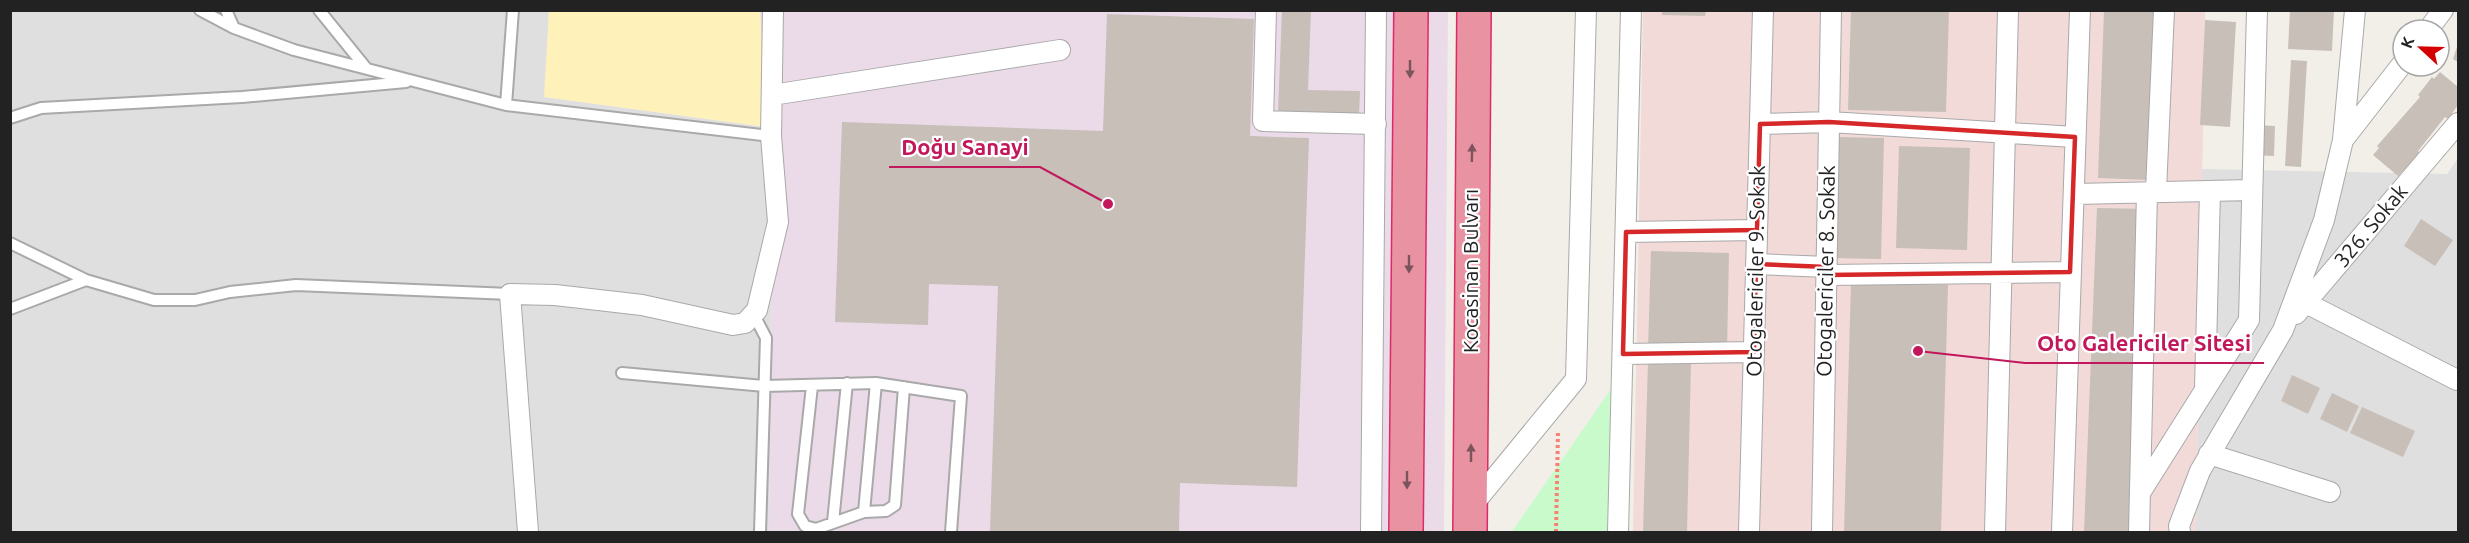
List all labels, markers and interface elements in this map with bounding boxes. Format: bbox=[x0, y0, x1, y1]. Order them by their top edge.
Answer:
north arrow bbox=[2391, 18, 2451, 78]
text: K bbox=[2397, 34, 2418, 51]
one-way arrow bbox=[1405, 59, 1415, 78]
callout: Doğu Sanayi bbox=[889, 127, 1040, 167]
text: Doğu Sanayi bbox=[901, 134, 1029, 159]
one-way arrow bbox=[1467, 144, 1477, 163]
street label: Otogalericiler 9. Sokak bbox=[1741, 165, 1769, 377]
street label: Otogalericiler 8. Sokak bbox=[1811, 165, 1839, 377]
street label: 326. Sokak bbox=[2329, 179, 2412, 272]
street label: Kocasinan Bulvarı bbox=[1458, 189, 1482, 353]
one-way arrow bbox=[1404, 254, 1413, 273]
callout: Oto Galericiler Sitesi bbox=[2025, 323, 2264, 363]
text: Oto Galericiler Sitesi bbox=[2037, 330, 2251, 355]
one-way arrow bbox=[1466, 444, 1476, 463]
one-way arrow bbox=[1402, 470, 1412, 489]

